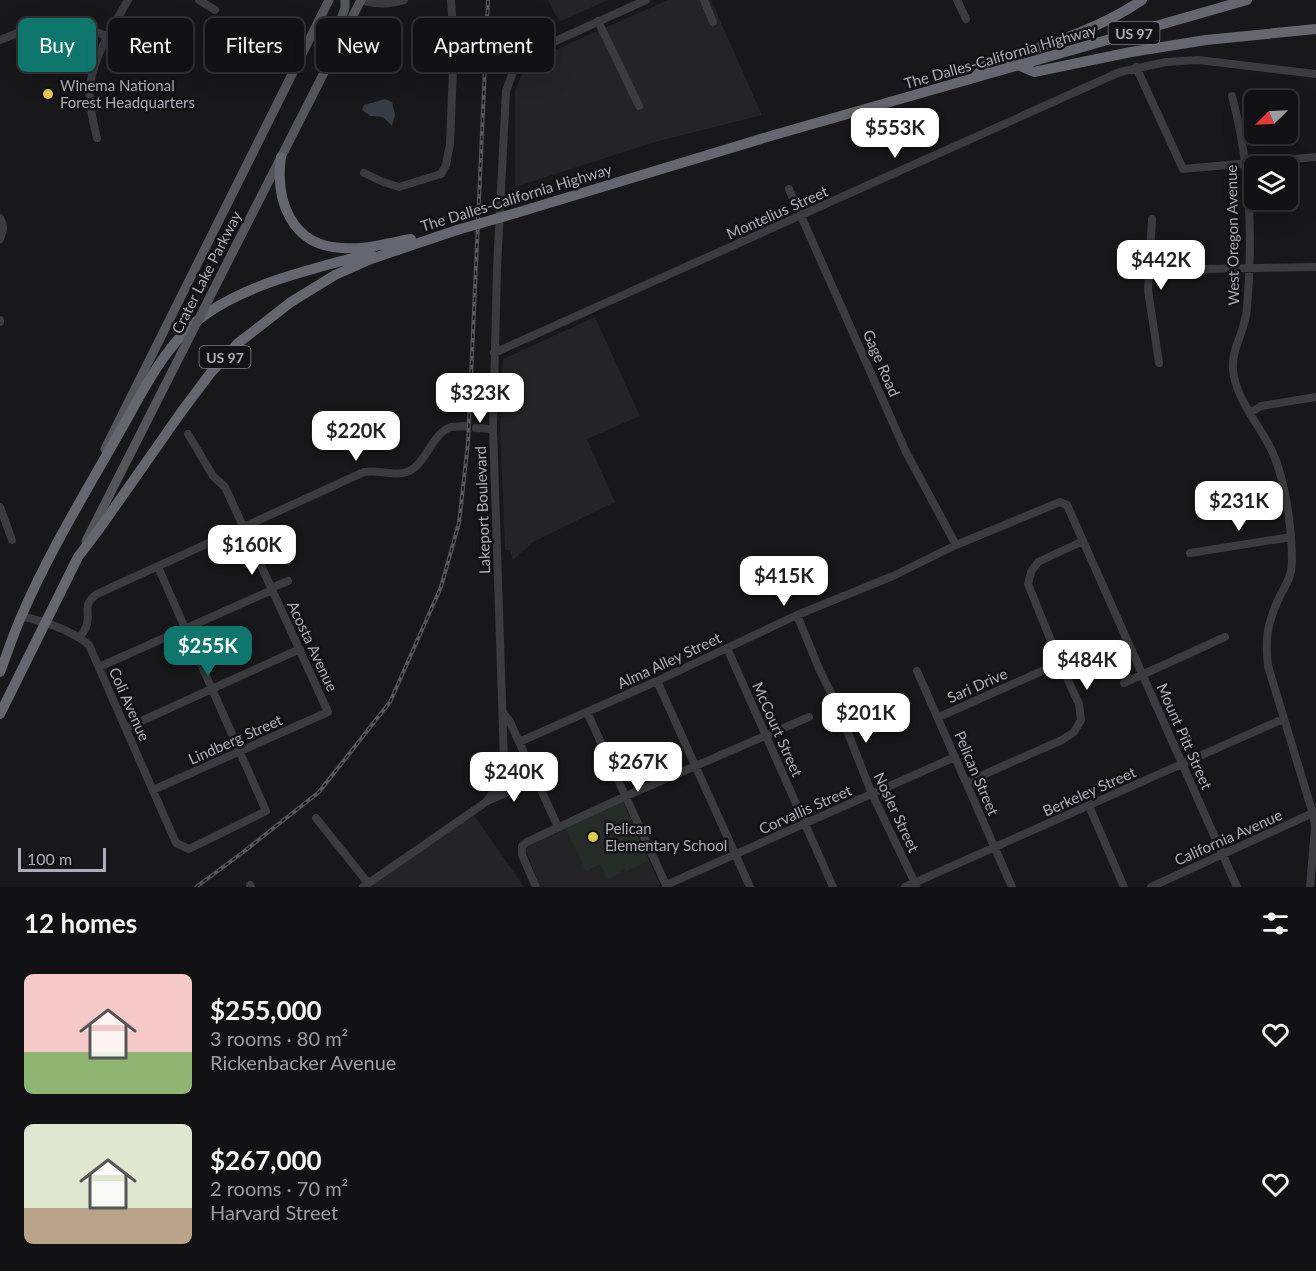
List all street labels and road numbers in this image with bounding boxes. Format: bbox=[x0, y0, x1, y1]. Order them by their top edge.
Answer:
street label: The Dalles-California Highway bbox=[902, 20, 1098, 92]
road number: US 97 bbox=[1108, 22, 1160, 44]
street label: The Dalles-California Highway bbox=[418, 159, 614, 235]
street label: West Oregon Avenue bbox=[1222, 164, 1242, 306]
street label: Montelius Street bbox=[724, 181, 831, 242]
street label: Crater Lake Parkway bbox=[167, 208, 245, 336]
street label: Gage Road bbox=[860, 327, 904, 399]
road number: US 97 bbox=[200, 346, 250, 368]
street label: Lakeport Boulevard bbox=[471, 446, 493, 574]
street label: Acosta Avenue bbox=[284, 598, 342, 694]
street label: Alma Alley Street bbox=[614, 628, 724, 692]
street label: Coli Avenue bbox=[106, 664, 154, 744]
street label: Sari Drive bbox=[944, 664, 1010, 706]
street label: McCourt Street bbox=[749, 679, 807, 780]
street label: Mount Pitt Street bbox=[1154, 680, 1217, 792]
street label: Lindberg Street bbox=[185, 710, 285, 768]
street label: Pelican Street bbox=[951, 728, 1003, 819]
street label: Berkeley Street bbox=[1040, 762, 1139, 820]
street label: Nosler Street bbox=[871, 769, 924, 855]
street label: Corvallis Street bbox=[756, 780, 855, 837]
street label: California Avenue bbox=[1171, 805, 1285, 869]

